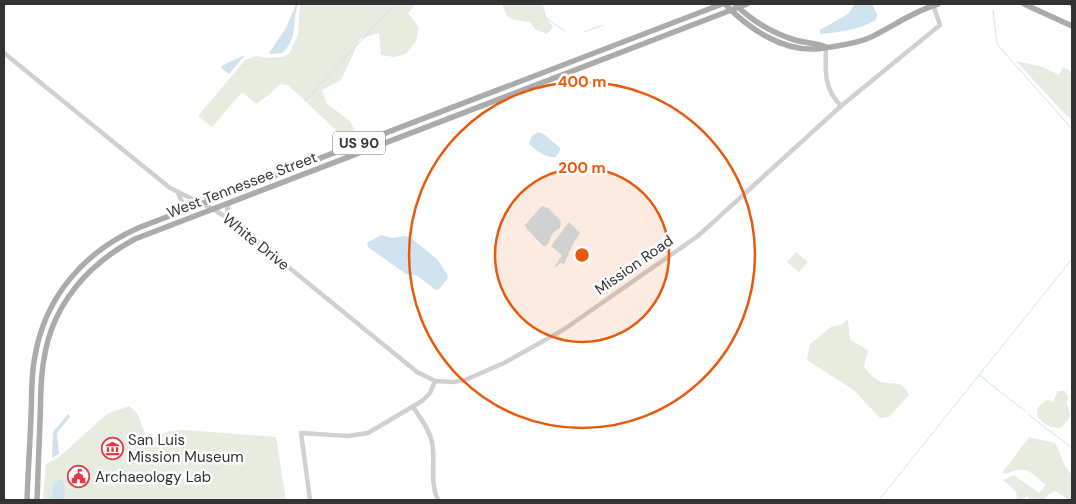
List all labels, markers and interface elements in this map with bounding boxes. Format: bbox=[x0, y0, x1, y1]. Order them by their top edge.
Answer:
text: 400 m bbox=[558, 72, 606, 92]
road number: US 90 bbox=[333, 132, 385, 154]
street label: West Tennessee Street bbox=[164, 147, 320, 223]
text: 200 m bbox=[558, 158, 606, 178]
street label: White Drive bbox=[218, 209, 294, 275]
street label: Mission Road bbox=[591, 231, 677, 299]
centre of rings bbox=[573, 246, 591, 264]
place label: San Luis Mission Museum bbox=[128, 430, 244, 467]
museum icon: San Luis Mission Museum bbox=[100, 437, 124, 461]
public building icon: Archaeology Lab bbox=[67, 465, 91, 489]
place label: Archaeology Lab bbox=[95, 467, 211, 487]

